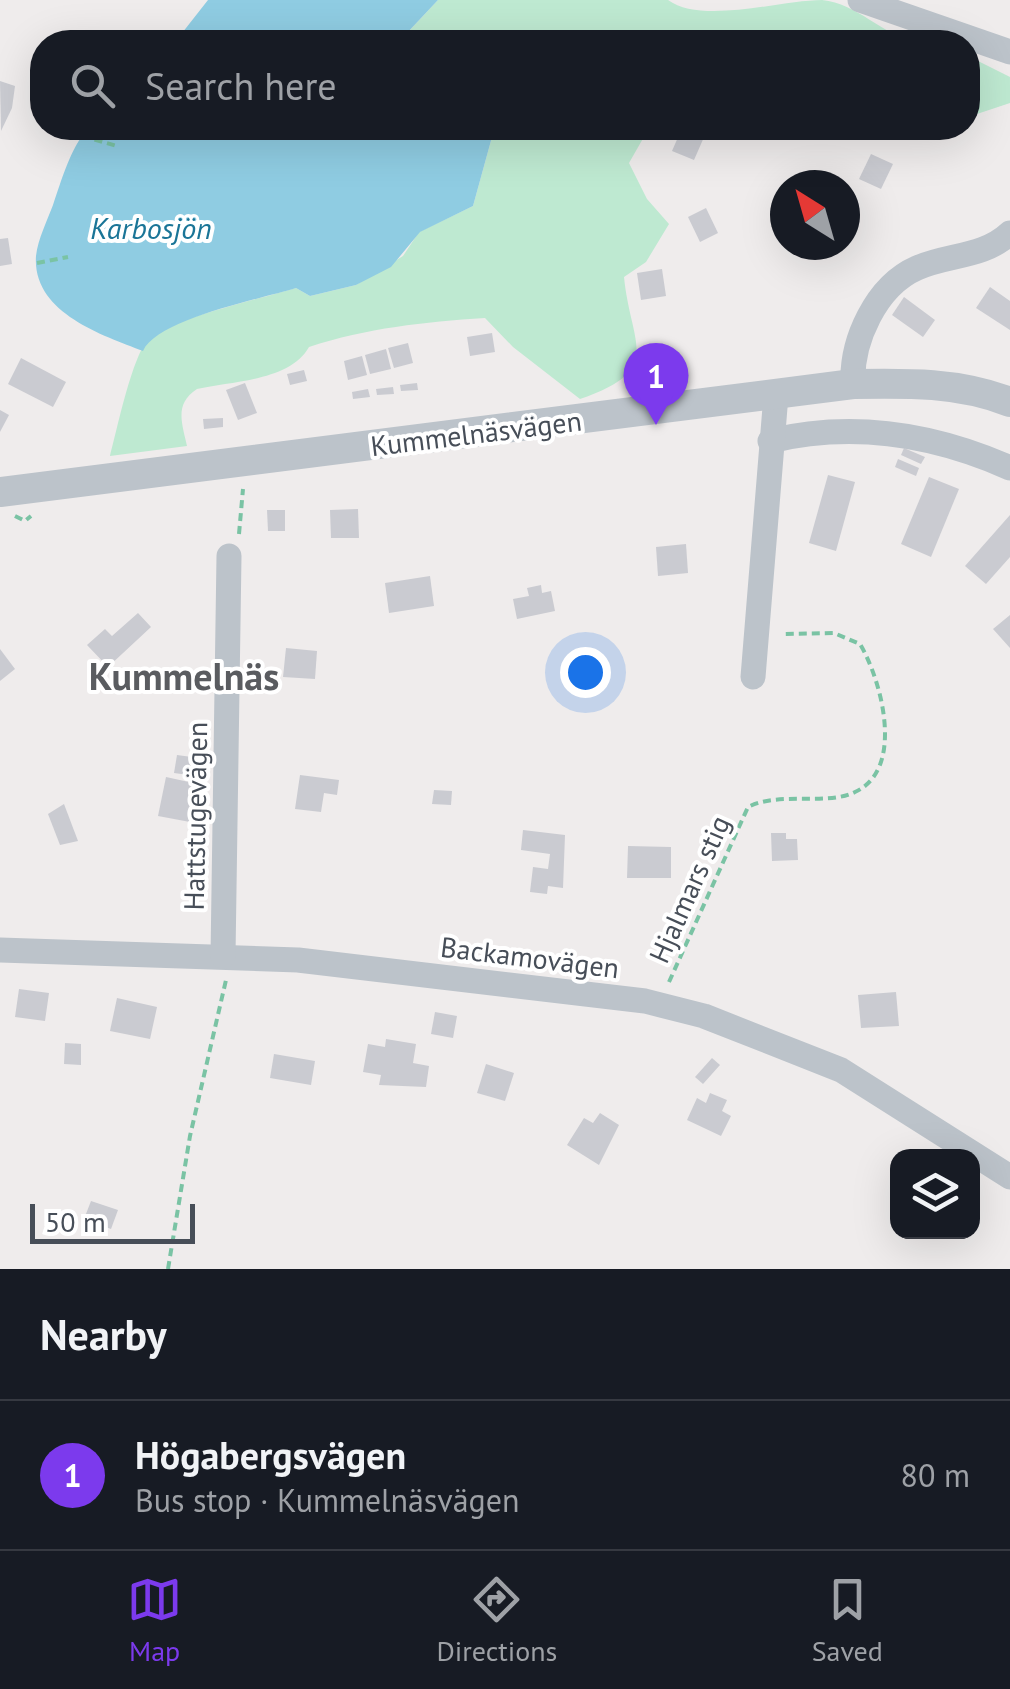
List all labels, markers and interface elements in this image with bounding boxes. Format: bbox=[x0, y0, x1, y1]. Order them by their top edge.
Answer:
search box bbox=[30, 30, 980, 140]
icon: search bbox=[65, 58, 120, 113]
text: Search here bbox=[145, 61, 337, 110]
north arrow bbox=[770, 170, 860, 260]
water label: Karbosjön bbox=[90, 208, 212, 247]
pin: 1 bbox=[624, 342, 688, 425]
street label: Kummelnäsvägen bbox=[368, 402, 584, 464]
your location bbox=[560, 647, 611, 698]
district label: Kummelnäs bbox=[89, 651, 279, 700]
street label: Hattstugevägen bbox=[175, 721, 215, 911]
street label: Hjalmars stig bbox=[640, 809, 738, 969]
street label: Backamovägen bbox=[439, 928, 621, 986]
map controls bbox=[890, 1149, 980, 1239]
button: layers bbox=[890, 1149, 980, 1239]
scale bar bbox=[30, 1199, 195, 1244]
text: 50 m bbox=[45, 1203, 106, 1240]
text: Nearby bbox=[40, 1307, 167, 1362]
text: Högabergsvägen bbox=[135, 1430, 406, 1479]
text: 1 bbox=[63, 1454, 82, 1496]
text: 80 m bbox=[901, 1454, 970, 1496]
text: Bus stop · Kummelnäsvägen bbox=[135, 1479, 520, 1521]
tab: Map bbox=[127, 1572, 182, 1669]
tab: Directions bbox=[436, 1572, 557, 1669]
tab: Saved bbox=[812, 1572, 883, 1669]

